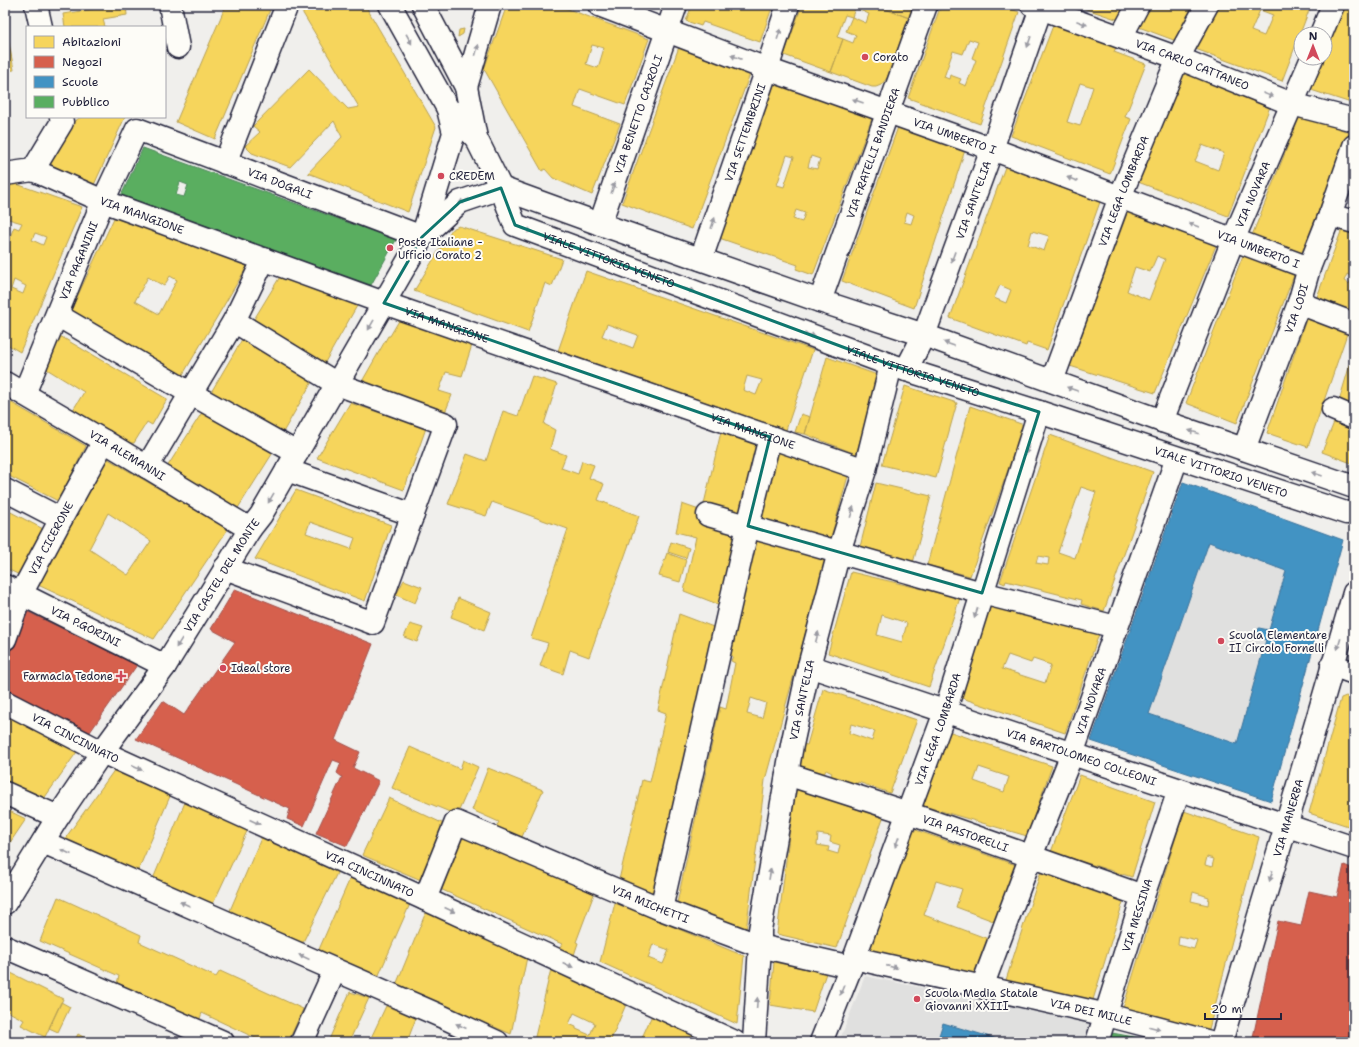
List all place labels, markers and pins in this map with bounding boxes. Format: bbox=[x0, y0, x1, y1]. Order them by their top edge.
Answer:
place label: Corato bbox=[873, 50, 909, 65]
marker: Corato bbox=[860, 52, 870, 62]
place label: CREDEM bbox=[449, 169, 495, 184]
marker: CREDEM bbox=[436, 171, 446, 181]
place label: Poste Italiane - Ufficio Corato 2 bbox=[398, 235, 482, 263]
marker: Poste Italiane - Ufficio Corato 2 bbox=[385, 243, 395, 253]
place label: Scuola Elementare II Circolo Fornelli bbox=[1229, 628, 1327, 656]
marker: Scuola Elementare II Circolo Fornelli bbox=[1216, 636, 1226, 646]
place label: Ideal store bbox=[231, 661, 291, 676]
marker: Ideal store bbox=[218, 663, 228, 673]
place label: Farmacia Tedone bbox=[23, 669, 113, 684]
marker: Farmacia Tedone bbox=[116, 671, 126, 681]
place label: Scuola Media Statale Giovanni XXIII bbox=[925, 986, 1038, 1014]
marker: Scuola Media Statale Giovanni XXIII bbox=[912, 994, 922, 1004]

